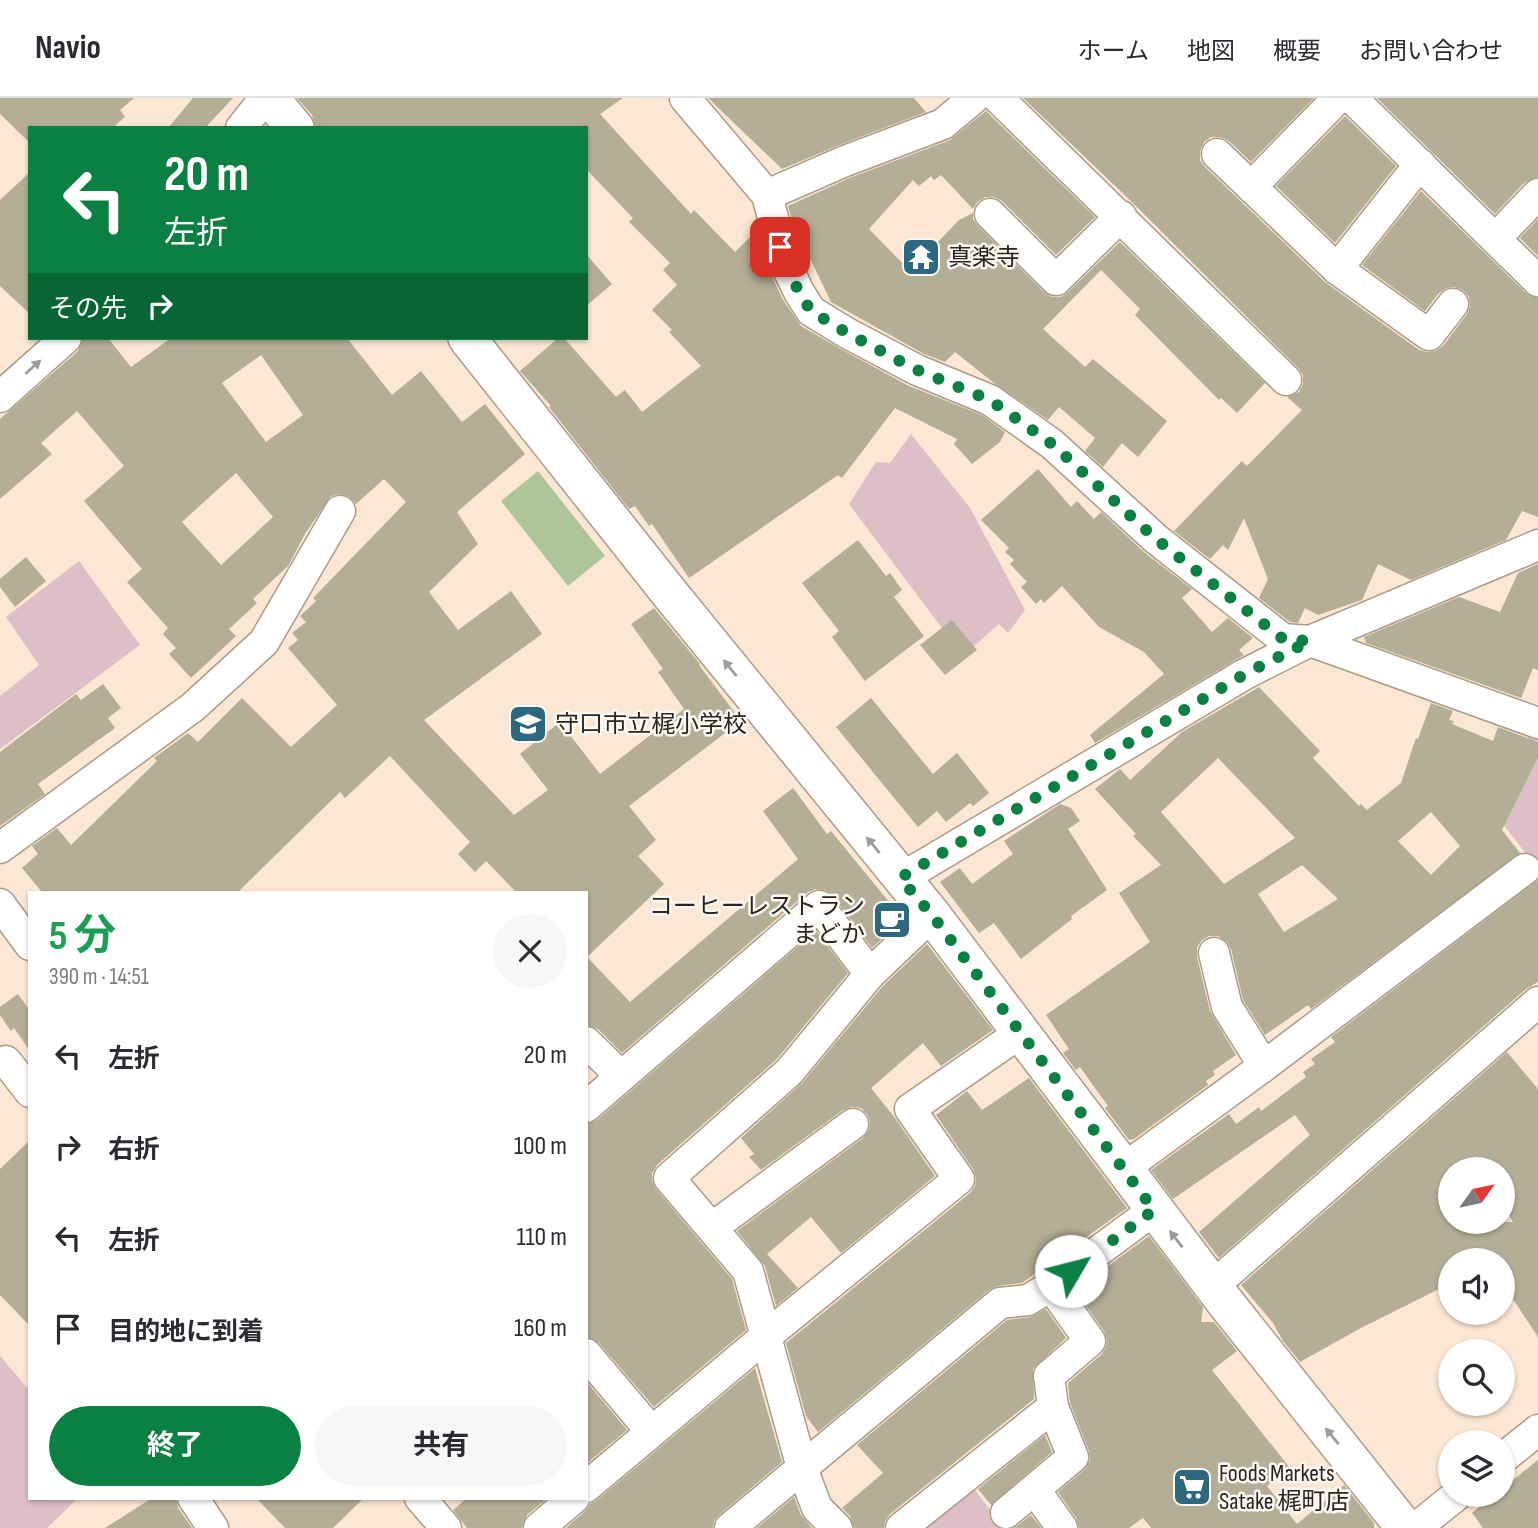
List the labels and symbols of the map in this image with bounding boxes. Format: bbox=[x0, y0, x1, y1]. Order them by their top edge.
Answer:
pin bbox=[750, 217, 810, 277]
temple icon: 真楽寺 bbox=[900, 236, 942, 278]
place label: 真楽寺 bbox=[948, 243, 1020, 272]
one-way arrow bbox=[24, 359, 42, 375]
one-way arrow bbox=[723, 659, 738, 676]
school or university icon: 守口市立梶小学校 bbox=[507, 703, 549, 745]
place label: 守口市立梶小学校 bbox=[555, 710, 747, 739]
one-way arrow bbox=[866, 836, 881, 853]
place label: コーヒーレストラン まどか bbox=[649, 892, 865, 949]
cafe icon: コーヒーレストラン まどか bbox=[871, 899, 913, 941]
north arrow bbox=[1438, 1157, 1516, 1234]
one-way arrow bbox=[1168, 1230, 1183, 1248]
position arrow bbox=[1034, 1234, 1108, 1308]
one-way arrow bbox=[1325, 1428, 1340, 1445]
place label: Foods Markets Satake 梶町店 bbox=[1219, 1459, 1349, 1516]
supermarket icon: Foods Markets Satake 梶町店 bbox=[1171, 1466, 1213, 1508]

